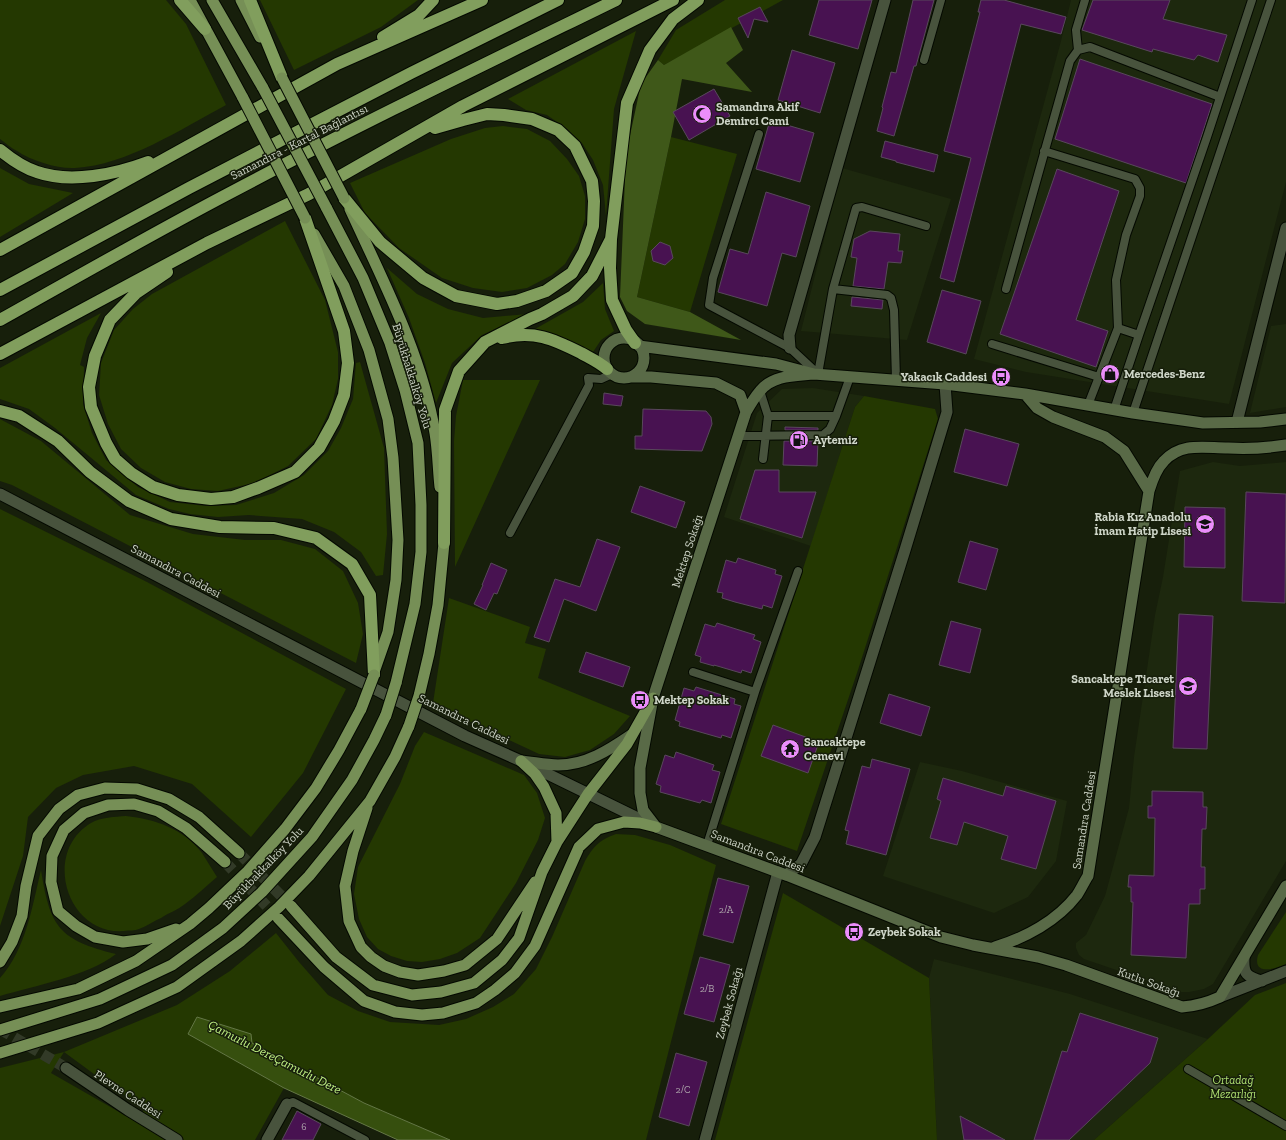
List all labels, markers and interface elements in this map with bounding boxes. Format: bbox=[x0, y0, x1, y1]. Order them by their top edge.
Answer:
place label: Samandıra Akif Demirci Cami bbox=[716, 100, 801, 128]
street label: Samandıra - Kartal Bağlantısı bbox=[228, 101, 371, 183]
mosque icon: Samandıra Akif Demirci Cami bbox=[691, 103, 713, 125]
street label: Büyükbakkalköy Yolu bbox=[389, 322, 435, 431]
shop icon: Mercedes-Benz bbox=[1099, 363, 1121, 385]
bus stop icon: Yakacık Caddesi bbox=[990, 366, 1012, 388]
place label: Mercedes-Benz bbox=[1124, 367, 1205, 381]
place label: Yakacık Caddesi bbox=[901, 370, 987, 384]
fuel station icon: Aytemiz bbox=[788, 429, 810, 451]
place label: Aytemiz bbox=[813, 433, 858, 447]
place label: Rabia Kız Anadolu İmam Hatip Lisesi bbox=[1094, 510, 1191, 538]
street label: Mektep Sokağı bbox=[669, 512, 706, 589]
school or university icon: Rabia Kız Anadolu İmam Hatip Lisesi bbox=[1194, 513, 1216, 535]
street label: Samandıra Caddesi bbox=[129, 541, 224, 601]
place label: Sancaktepe Ticaret Meslek Lisesi bbox=[1071, 672, 1174, 700]
school or university icon: Sancaktepe Ticaret Meslek Lisesi bbox=[1177, 675, 1199, 697]
bus stop icon: Mektep Sokak bbox=[629, 689, 651, 711]
street label: Samandıra Caddesi bbox=[416, 691, 512, 747]
place label: Mektep Sokak bbox=[654, 693, 729, 707]
place label: Sancaktepe Cemevi bbox=[804, 735, 866, 763]
temple icon: Sancaktepe Cemevi bbox=[779, 738, 801, 760]
street label: Samandıra Caddesi bbox=[1069, 769, 1099, 870]
street label: Büyükbakkalköy Yolu bbox=[220, 824, 306, 912]
street label: Samandıra Caddesi bbox=[709, 827, 808, 876]
house number: 2/A bbox=[719, 904, 734, 916]
bus stop icon: Zeybek Sokak bbox=[843, 921, 865, 943]
place label: Zeybek Sokak bbox=[868, 925, 941, 939]
street label: Kutlu Sokağı bbox=[1116, 964, 1183, 1000]
street label: Zeybek Sokağı bbox=[713, 965, 746, 1041]
house number: 2/B bbox=[700, 983, 714, 995]
water label: Çamurlu DereÇamurlu Dere bbox=[206, 1017, 344, 1097]
street label: Plevne Caddesi bbox=[92, 1067, 165, 1121]
park label: Ortadağ Mezarlığı bbox=[1210, 1073, 1256, 1101]
house number: 2/C bbox=[676, 1084, 690, 1096]
house number: 6 bbox=[301, 1121, 307, 1133]

